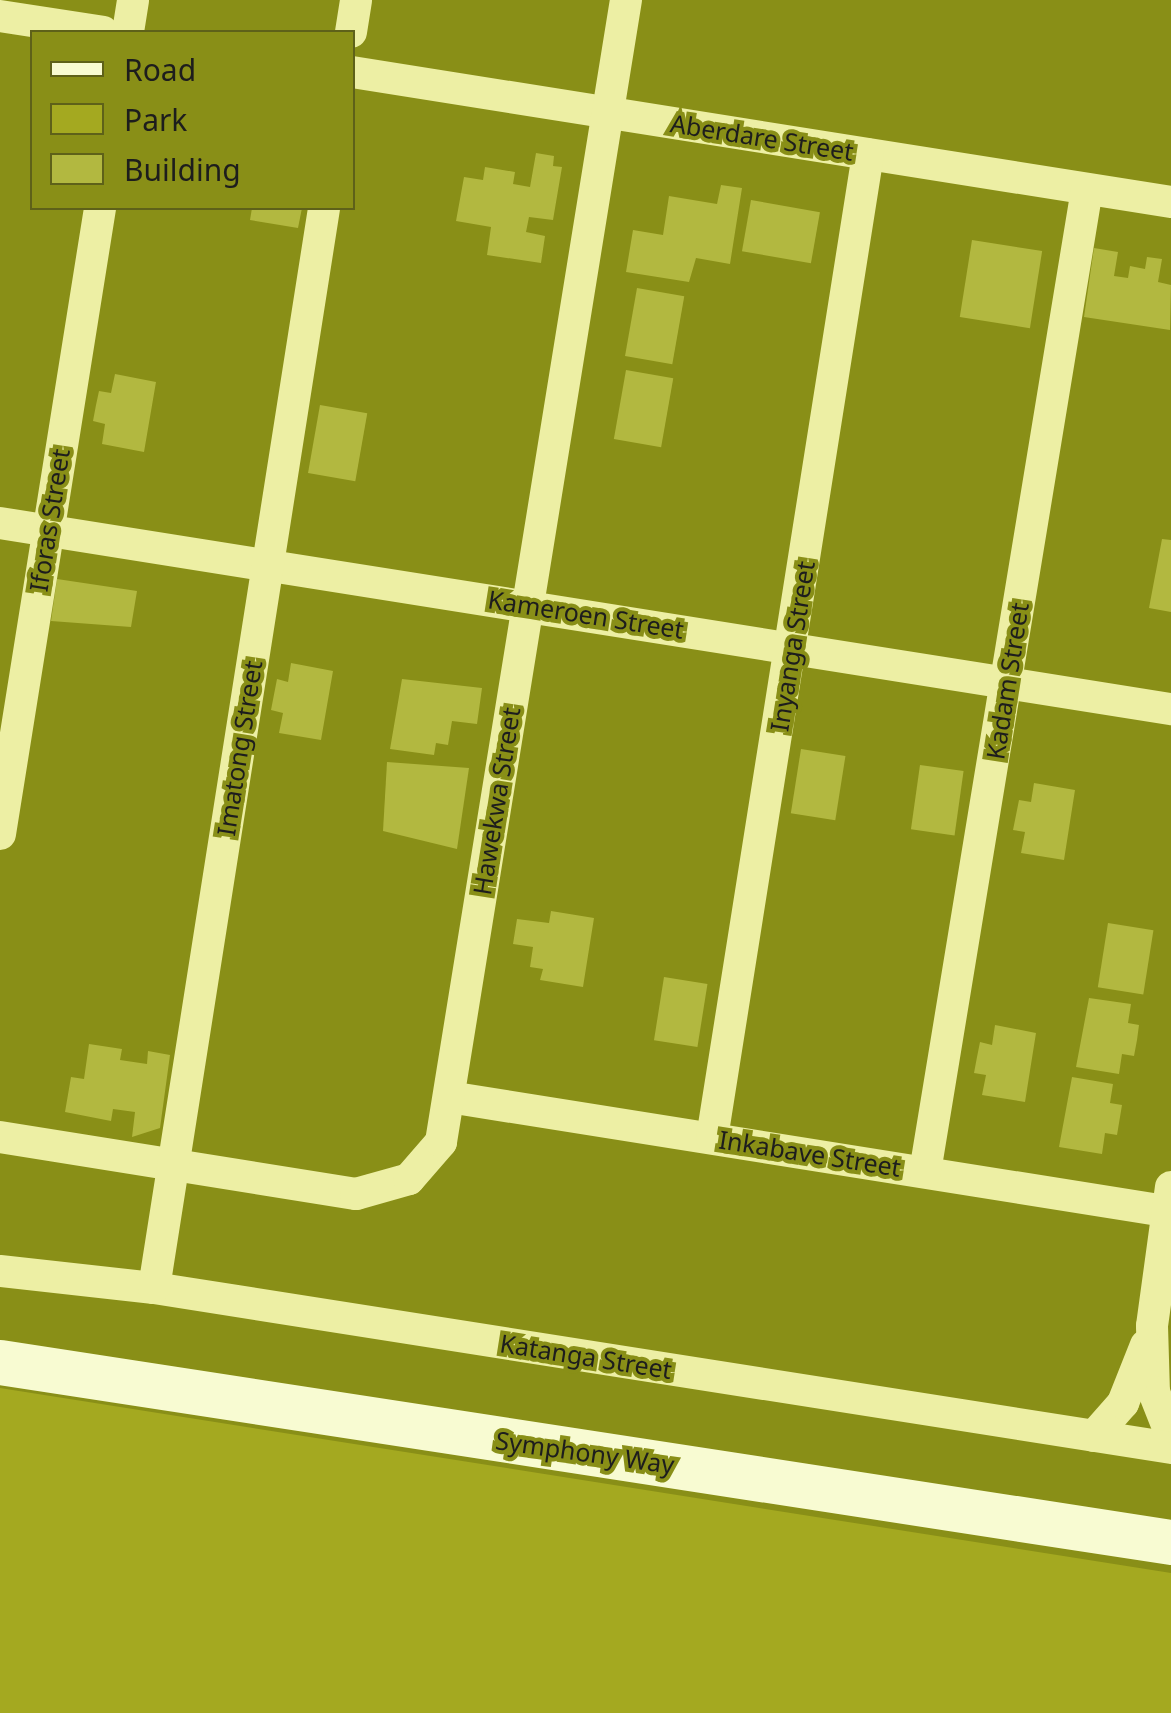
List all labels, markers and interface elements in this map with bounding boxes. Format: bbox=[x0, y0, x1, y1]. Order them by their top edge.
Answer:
legend bbox=[30, 30, 355, 210]
text: Road bbox=[124, 49, 196, 90]
text: Park bbox=[124, 99, 187, 140]
street label: Aberdare Street bbox=[668, 108, 856, 166]
text: Building bbox=[124, 149, 241, 190]
street label: Iforas Street bbox=[23, 446, 75, 594]
street label: Inyanga Street bbox=[764, 559, 820, 733]
street label: Kameroen Street bbox=[486, 584, 686, 644]
street label: Kadam Street bbox=[980, 600, 1034, 762]
street label: Imatong Street bbox=[210, 658, 268, 838]
street label: Hawekwa Street bbox=[466, 705, 526, 897]
street label: Inkabave Street bbox=[717, 1124, 903, 1182]
street label: Katanga Street bbox=[498, 1328, 674, 1384]
street label: Symphony Way bbox=[494, 1425, 676, 1479]

